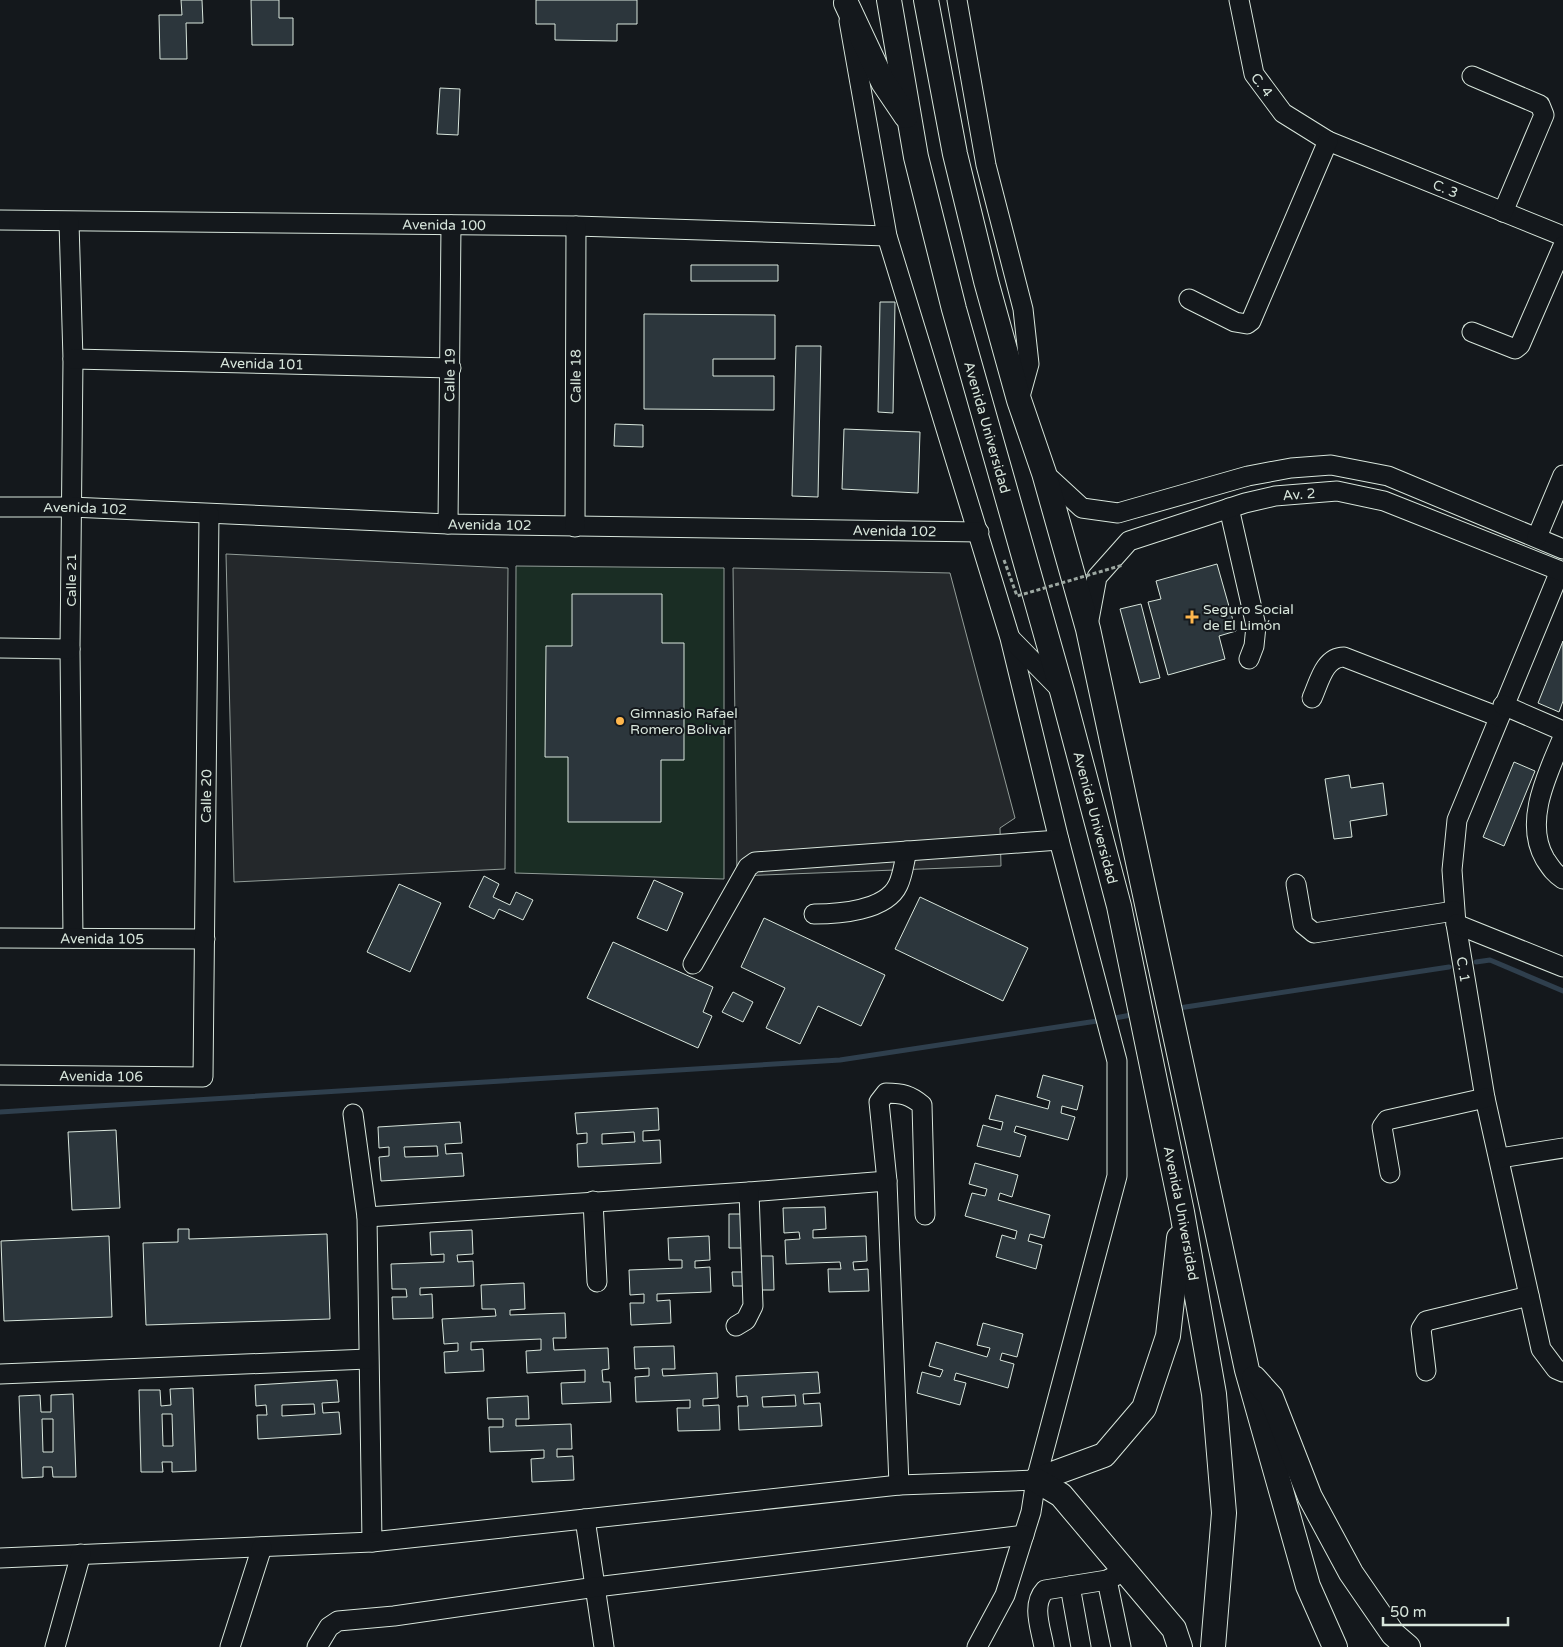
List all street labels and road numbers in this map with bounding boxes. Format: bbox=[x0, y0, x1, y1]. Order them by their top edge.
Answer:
street label: C. 4 bbox=[1248, 69, 1277, 100]
street label: C. 3 bbox=[1430, 176, 1461, 201]
street label: Avenida 100 bbox=[402, 216, 486, 234]
street label: Calle 19 bbox=[441, 348, 458, 402]
street label: Calle 18 bbox=[567, 349, 584, 403]
street label: Avenida 101 bbox=[220, 354, 304, 373]
street label: Avenida Universidad bbox=[961, 359, 1014, 495]
street label: Av. 2 bbox=[1282, 484, 1316, 504]
street label: Avenida 102 bbox=[43, 498, 127, 518]
street label: Avenida 102 bbox=[447, 515, 532, 534]
street label: Avenida 102 bbox=[852, 522, 937, 540]
street label: Calle 21 bbox=[63, 553, 80, 607]
street label: Avenida Universidad bbox=[1070, 750, 1121, 886]
street label: Calle 20 bbox=[197, 769, 215, 823]
street label: Avenida 105 bbox=[60, 930, 144, 947]
street label: C. 1 bbox=[1453, 955, 1474, 984]
street label: Avenida 106 bbox=[59, 1067, 143, 1085]
street label: Avenida Universidad bbox=[1160, 1145, 1202, 1282]

